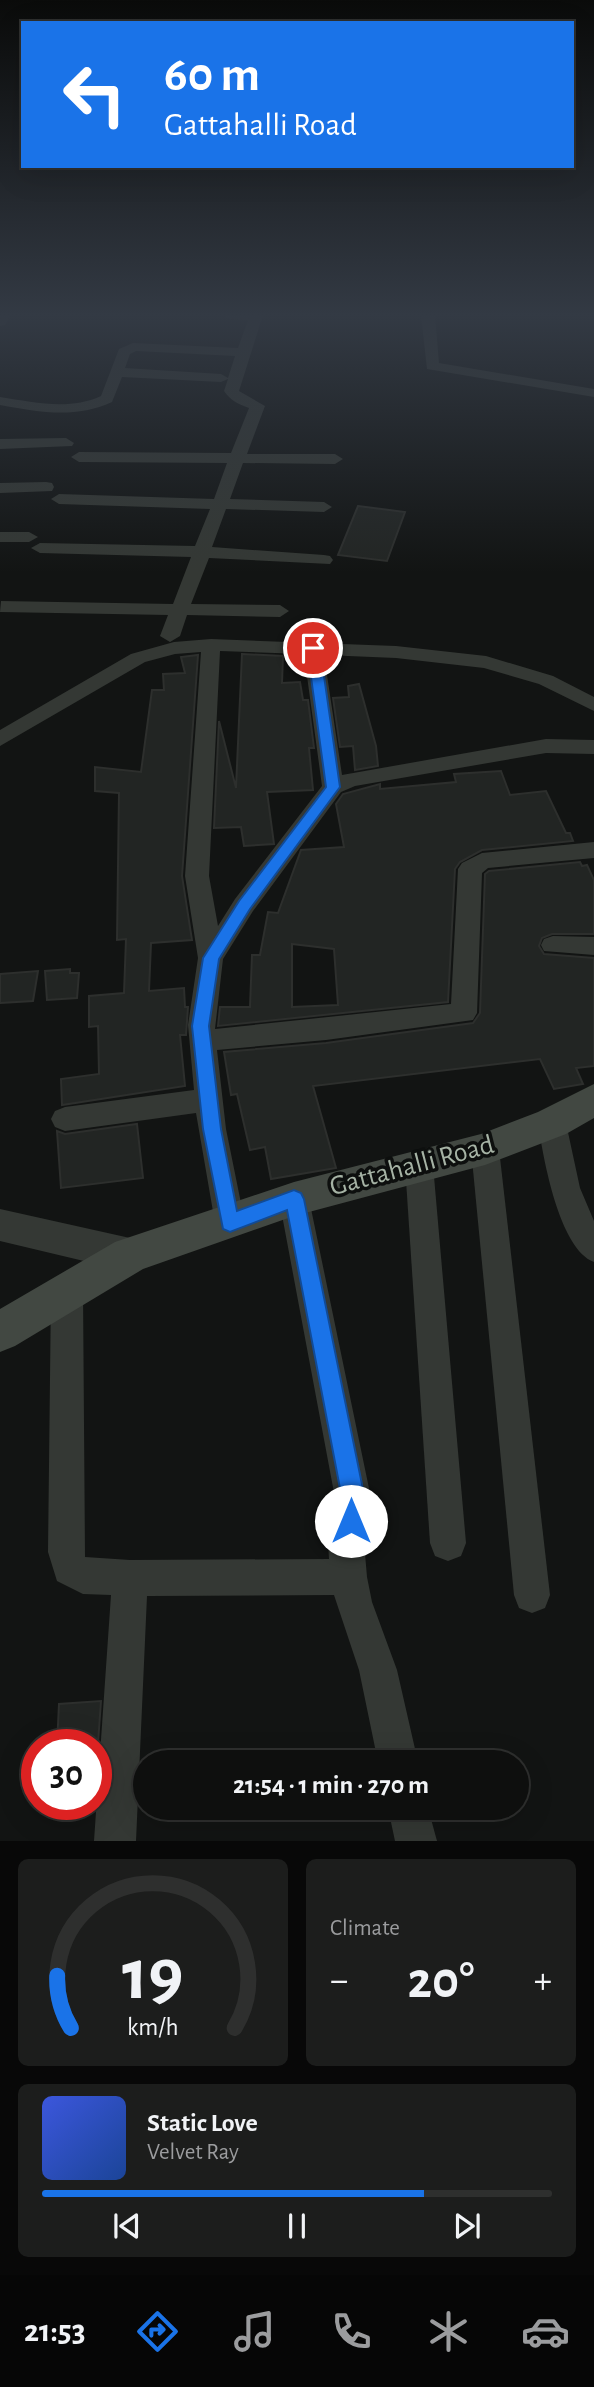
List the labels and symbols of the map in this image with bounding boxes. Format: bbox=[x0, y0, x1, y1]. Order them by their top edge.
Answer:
pin bbox=[283, 618, 343, 678]
street label: Gattahalli Road bbox=[327, 1131, 497, 1201]
position arrow bbox=[314, 1484, 388, 1558]
speed limit sign: 30 bbox=[21, 1729, 112, 1820]

